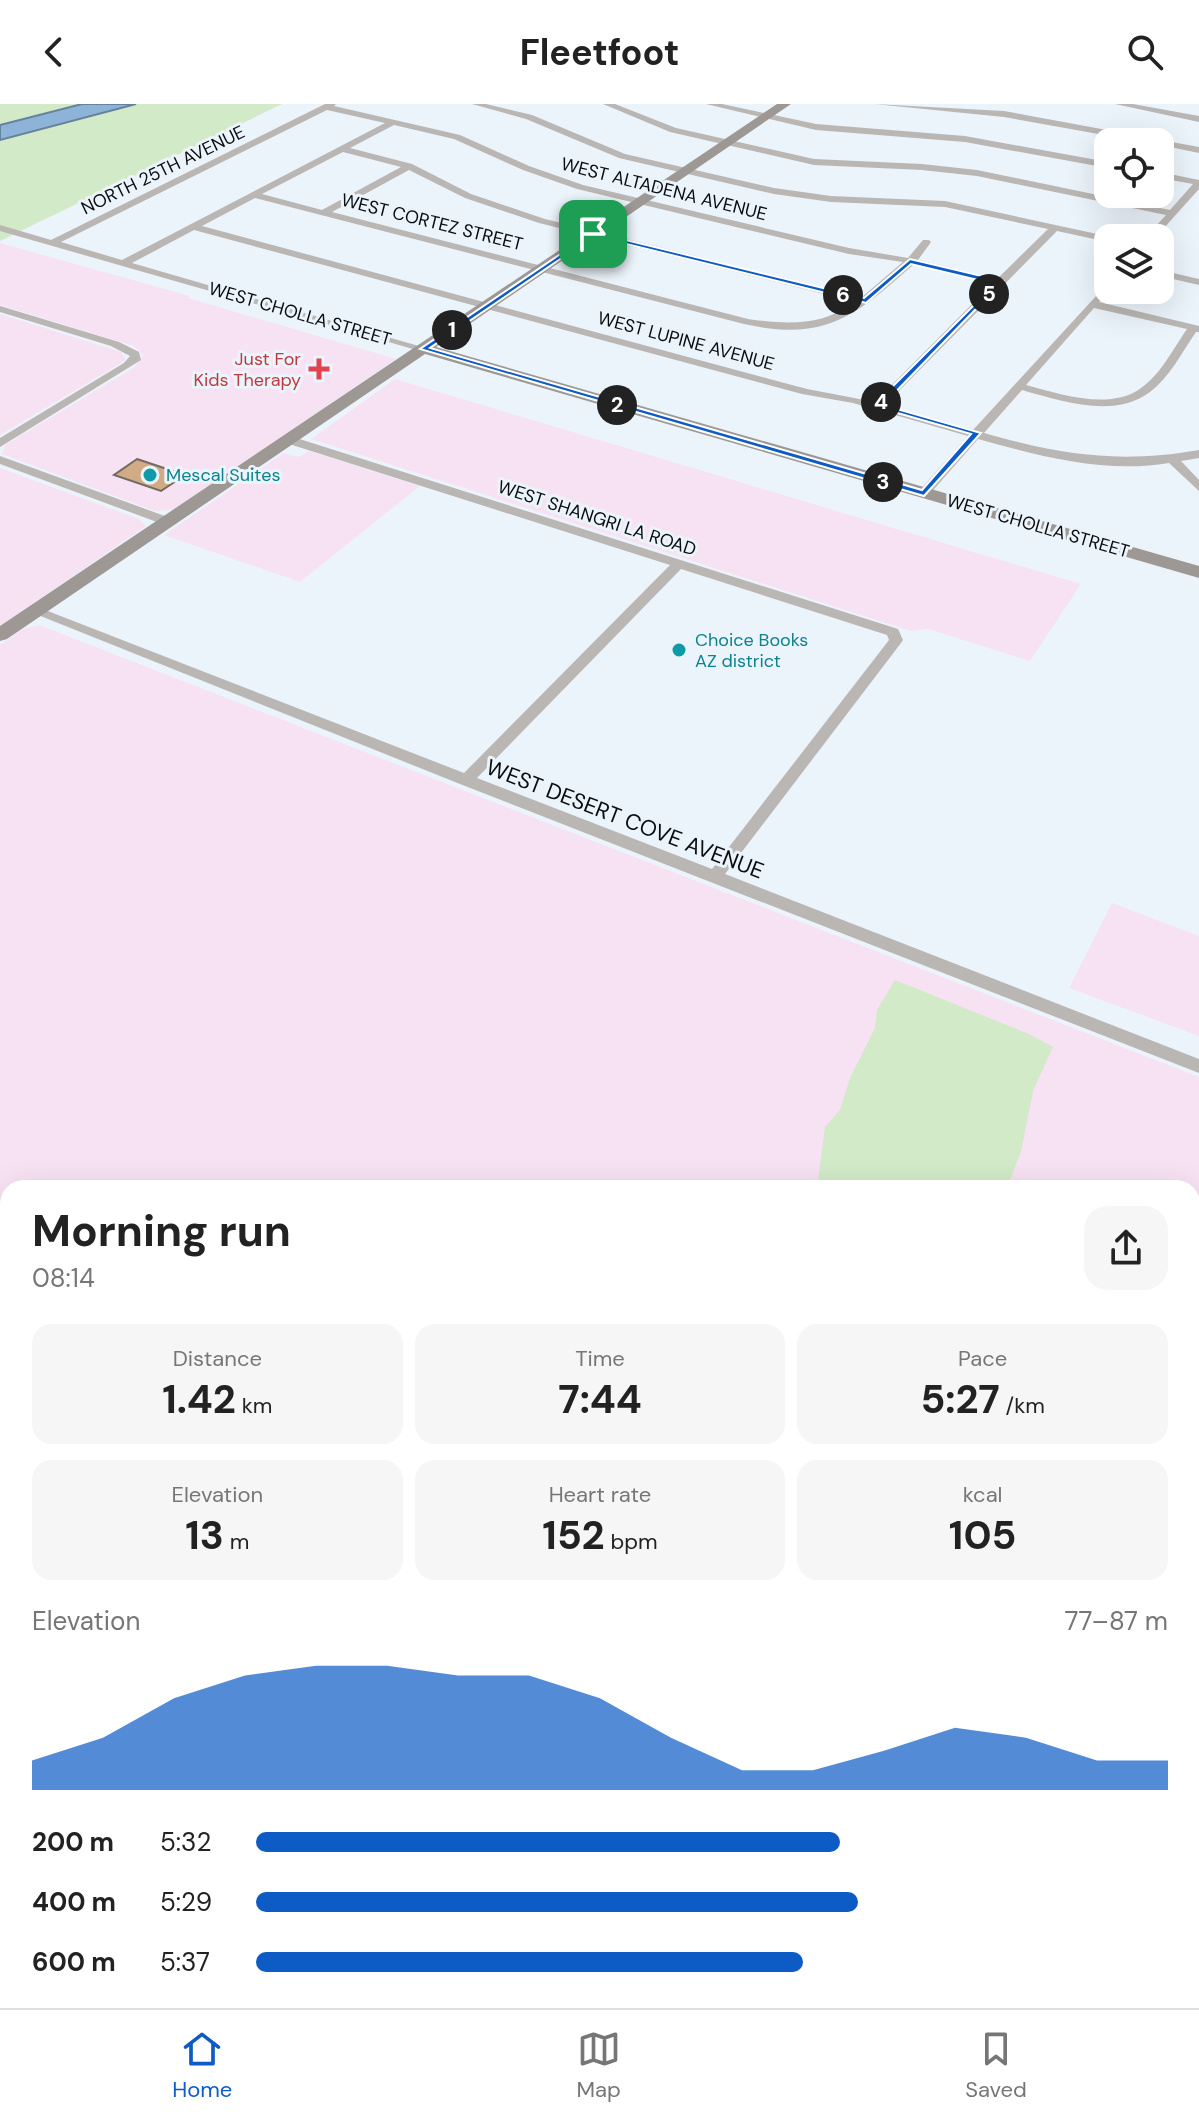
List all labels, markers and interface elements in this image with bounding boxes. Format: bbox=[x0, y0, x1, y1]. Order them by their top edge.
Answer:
text: Fleetfoot bbox=[520, 29, 679, 76]
icon: back bbox=[32, 30, 76, 74]
icon: search bbox=[1123, 30, 1167, 74]
street label: NORTH 25TH AVENUE bbox=[77, 120, 249, 220]
map controls bbox=[1094, 128, 1174, 304]
button: locate bbox=[1094, 128, 1174, 208]
street label: WEST ALTADENA AVENUE bbox=[559, 152, 769, 226]
street label: WEST CORTEZ STREET bbox=[339, 188, 525, 256]
pin bbox=[559, 200, 627, 268]
icon: arrive bbox=[571, 212, 615, 256]
button: layers bbox=[1094, 224, 1174, 304]
pin: 5 bbox=[969, 274, 1009, 314]
pin: 6 bbox=[823, 275, 863, 315]
street label: WEST CHOLLA STREET bbox=[206, 276, 394, 352]
text: 5 bbox=[982, 279, 996, 308]
text: 6 bbox=[836, 280, 850, 309]
street label: WEST LUPINE AVENUE bbox=[595, 306, 777, 376]
pin: 1 bbox=[432, 310, 472, 350]
text: 1 bbox=[448, 315, 456, 344]
place label: Just For Kids Therapy bbox=[193, 347, 301, 392]
marker: Just For Kids Therapy bbox=[308, 358, 330, 380]
pin: 4 bbox=[861, 382, 901, 422]
pin: 2 bbox=[597, 385, 637, 425]
text: 4 bbox=[874, 387, 888, 416]
text: 2 bbox=[611, 390, 623, 419]
pin: 3 bbox=[863, 462, 903, 502]
place label: Mescal Suites bbox=[166, 463, 280, 487]
marker: Mescal Suites bbox=[141, 466, 159, 484]
text: 3 bbox=[876, 467, 890, 496]
street label: WEST SHANGRI LA ROAD bbox=[495, 475, 699, 561]
street label: WEST CHOLLA STREET bbox=[944, 488, 1132, 564]
place label: Choice Books AZ district bbox=[695, 628, 808, 673]
marker: Choice Books AZ district bbox=[670, 641, 688, 659]
street label: WEST DESERT COVE AVENUE bbox=[482, 753, 768, 885]
text: Morning run bbox=[32, 1202, 291, 1260]
button: share bbox=[1084, 1206, 1168, 1290]
text: 08:14 bbox=[32, 1261, 95, 1295]
text: Distance bbox=[173, 1344, 262, 1373]
text: Time bbox=[575, 1344, 625, 1373]
text: Pace bbox=[958, 1344, 1007, 1373]
text: 1.42 bbox=[162, 1373, 236, 1425]
text: 7:44 bbox=[558, 1373, 642, 1425]
text: 5:27 bbox=[920, 1373, 1000, 1425]
text: km bbox=[236, 1391, 272, 1420]
text: /km bbox=[1000, 1391, 1045, 1420]
text: Elevation bbox=[171, 1480, 263, 1509]
text: Heart rate bbox=[549, 1480, 651, 1509]
text: kcal bbox=[963, 1480, 1003, 1509]
text: 13 bbox=[185, 1509, 224, 1561]
text: 152 bbox=[542, 1509, 605, 1561]
text: 105 bbox=[949, 1509, 1016, 1561]
text: m bbox=[224, 1527, 249, 1556]
text: bpm bbox=[605, 1527, 658, 1556]
text: Elevation bbox=[32, 1604, 140, 1638]
text: 77–87 m bbox=[1065, 1604, 1168, 1638]
text: 200 m bbox=[32, 1825, 114, 1859]
text: 5:32 bbox=[160, 1825, 211, 1859]
text: 400 m bbox=[32, 1885, 116, 1919]
text: 5:29 bbox=[160, 1885, 212, 1919]
text: 600 m bbox=[32, 1945, 116, 1979]
text: 5:37 bbox=[160, 1945, 210, 1979]
tab: Home bbox=[172, 2027, 232, 2104]
tab: Map bbox=[577, 2027, 621, 2104]
tab: Saved bbox=[965, 2027, 1027, 2104]

